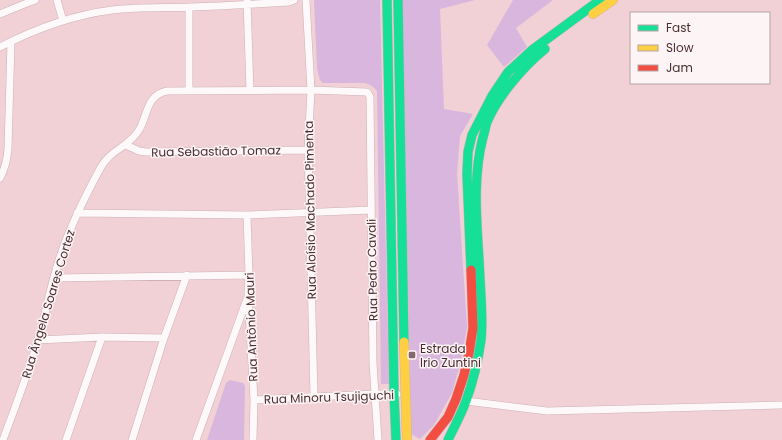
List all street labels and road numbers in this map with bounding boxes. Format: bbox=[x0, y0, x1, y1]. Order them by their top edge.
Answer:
street label: Rua Aloísio Machado Pimenta bbox=[300, 121, 320, 299]
street label: Rua Sebastião Tomaz bbox=[151, 141, 281, 161]
street label: Rua Pedro Cavali bbox=[363, 219, 381, 321]
street label: Rua Ângela Soares Cortez bbox=[17, 227, 79, 381]
street label: Rua Antônio Mauri bbox=[241, 272, 261, 382]
street label: Rua Minoru Tsujiguchi bbox=[264, 386, 394, 408]

